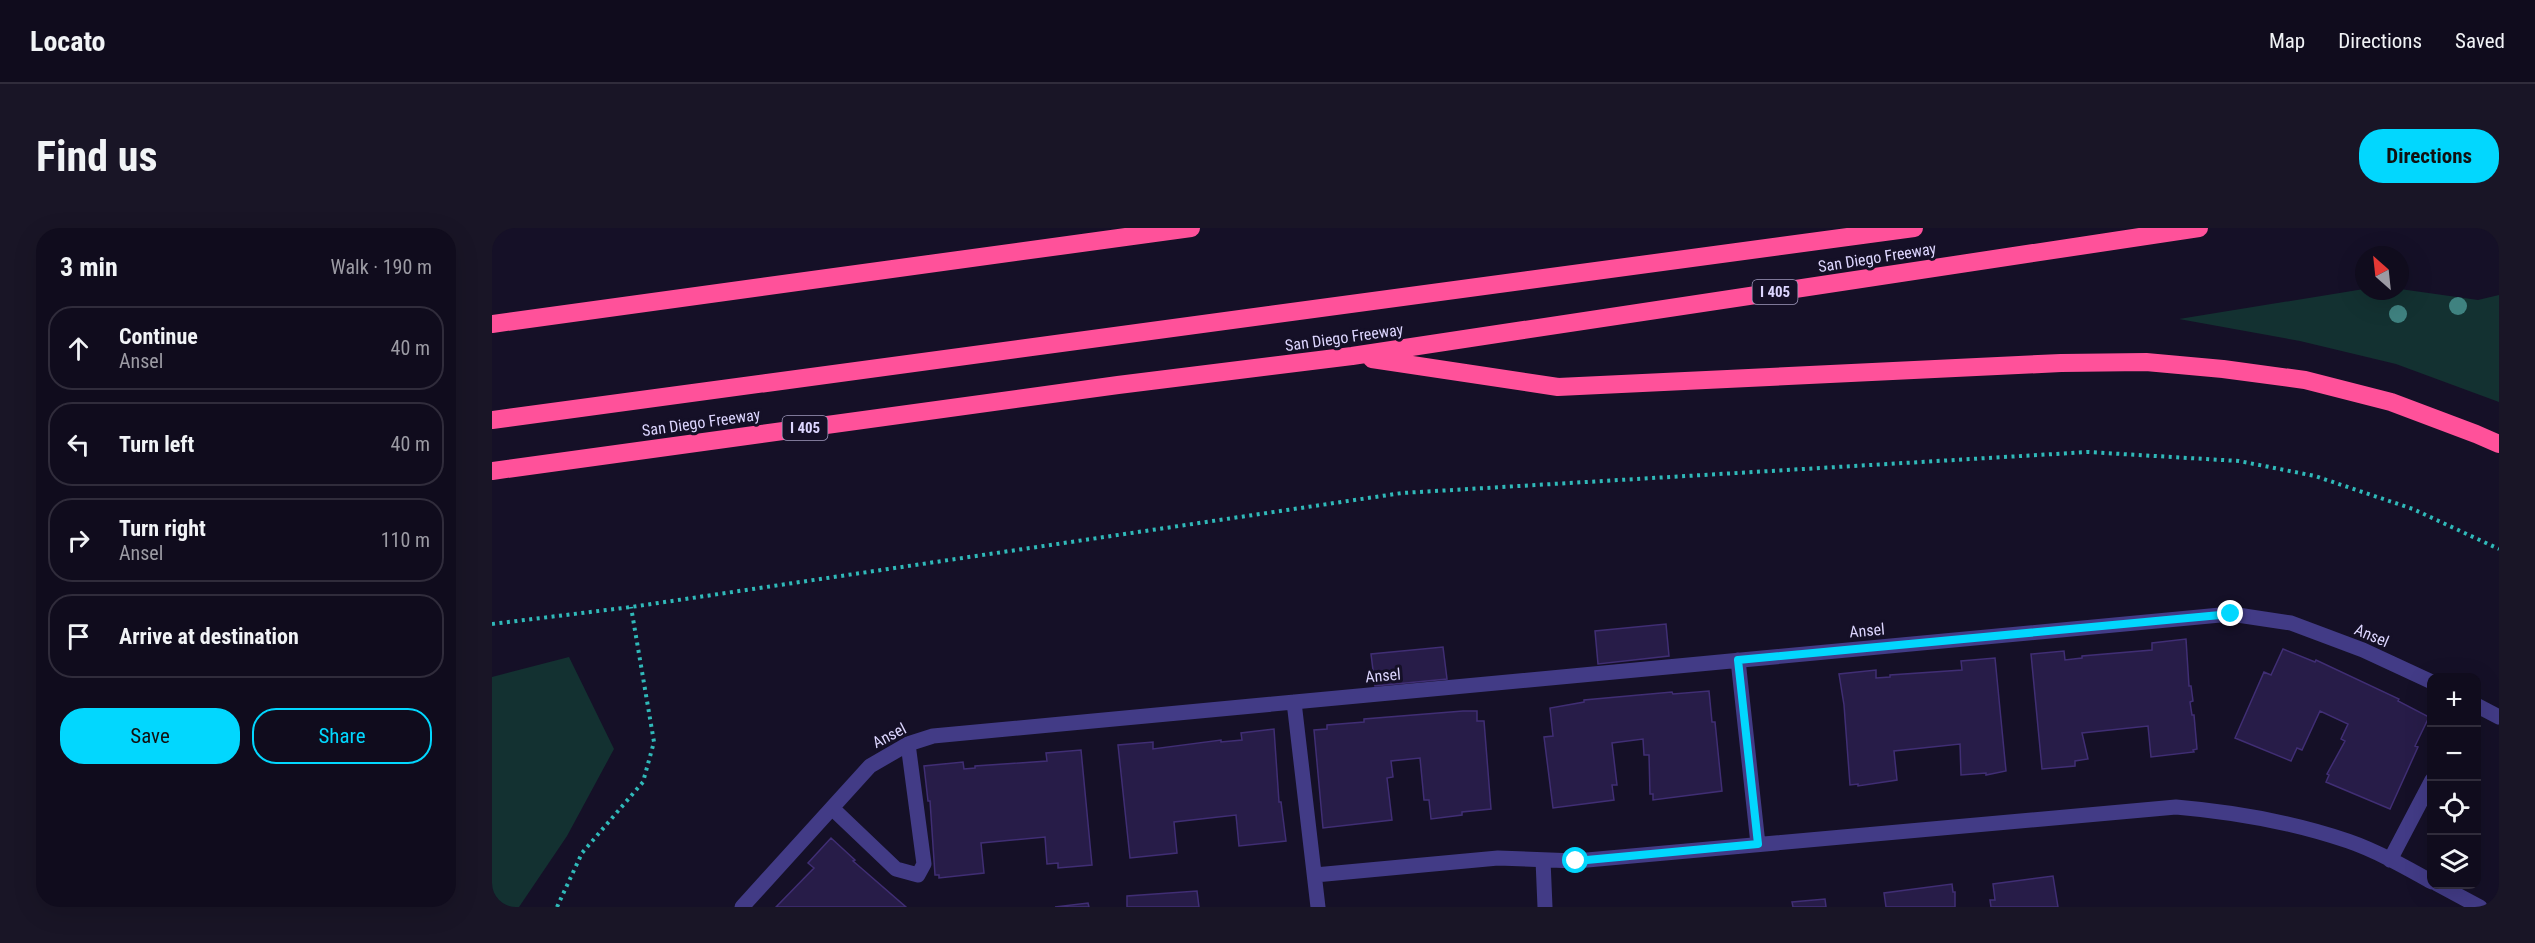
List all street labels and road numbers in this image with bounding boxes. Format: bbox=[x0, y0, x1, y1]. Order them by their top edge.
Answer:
street label: San Diego Freeway bbox=[1817, 239, 1938, 276]
road number: I 405 bbox=[1752, 280, 1798, 304]
street label: San Diego Freeway bbox=[1284, 320, 1405, 355]
street label: San Diego Freeway bbox=[641, 405, 762, 440]
road number: I 405 bbox=[782, 416, 828, 440]
street label: Ansel bbox=[1849, 619, 1886, 642]
street label: Ansel bbox=[2352, 620, 2392, 651]
street label: Ansel bbox=[1365, 664, 1402, 687]
street label: Ansel bbox=[869, 719, 909, 752]

